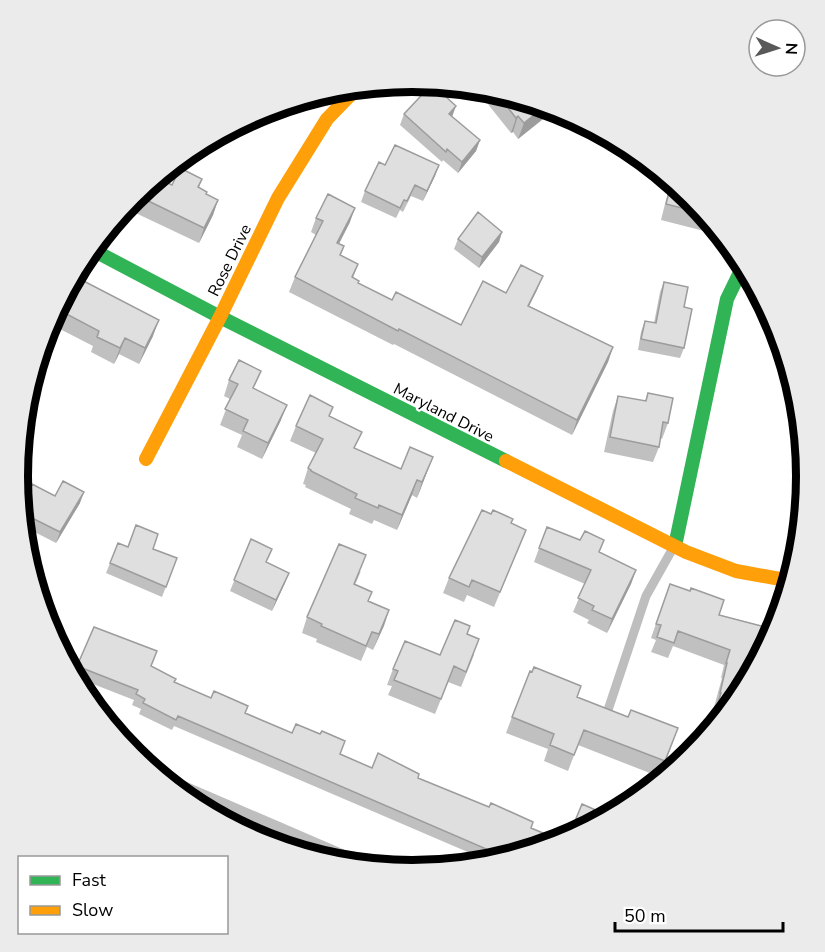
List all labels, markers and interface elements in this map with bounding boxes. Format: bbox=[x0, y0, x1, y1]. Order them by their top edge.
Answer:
north arrow bbox=[747, 18, 807, 78]
text: N bbox=[780, 42, 802, 55]
street label: Rose Drive bbox=[203, 221, 257, 300]
street label: Maryland Drive bbox=[389, 378, 498, 448]
legend bbox=[18, 856, 228, 934]
text: Fast bbox=[72, 868, 107, 892]
scale bar bbox=[615, 895, 783, 933]
text: Slow bbox=[72, 898, 113, 922]
text: 50 m bbox=[624, 904, 666, 928]

